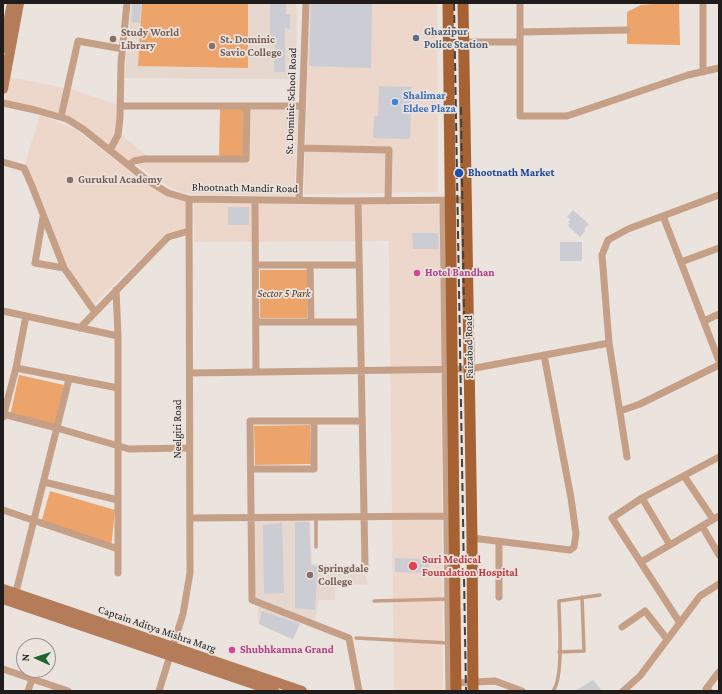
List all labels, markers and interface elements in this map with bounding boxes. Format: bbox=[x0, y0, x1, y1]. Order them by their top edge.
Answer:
place label: Ghazipur Police Station bbox=[424, 25, 488, 51]
place label: Study World Library bbox=[121, 26, 179, 52]
place label: St. Dominic Savio College bbox=[220, 33, 282, 59]
marker: Ghazipur Police Station bbox=[411, 33, 421, 43]
marker: Study World Library bbox=[108, 34, 118, 44]
marker: St. Dominic Savio College bbox=[207, 41, 217, 51]
street label: St. Dominic School Road bbox=[283, 47, 299, 155]
place label: Shalimar Eldee Plaza bbox=[403, 89, 456, 115]
marker: Shalimar Eldee Plaza bbox=[390, 97, 400, 107]
place label: Bhootnath Market bbox=[468, 166, 554, 180]
marker: Bhootnath Market bbox=[453, 167, 465, 179]
place label: Gurukul Academy bbox=[78, 173, 162, 187]
marker: Gurukul Academy bbox=[65, 175, 75, 185]
street label: Bhootnath Mandir Road bbox=[192, 180, 298, 196]
place label: Hotel Bandhan bbox=[425, 266, 495, 280]
marker: Hotel Bandhan bbox=[412, 268, 422, 278]
park label: Sector 5 Park bbox=[257, 287, 311, 301]
street label: Faizabad Road bbox=[462, 315, 476, 379]
street label: Neelgiri Road bbox=[171, 399, 185, 459]
place label: Suri Medical Foundation Hospital bbox=[422, 553, 518, 579]
marker: Suri Medical Foundation Hospital bbox=[407, 560, 419, 572]
place label: Springdale College bbox=[318, 562, 369, 588]
marker: Springdale College bbox=[305, 570, 315, 580]
street label: Captain Aditya Mishra Marg bbox=[96, 603, 218, 655]
north arrow bbox=[16, 638, 56, 678]
place label: Shubhkamna Grand bbox=[240, 643, 334, 657]
marker: Shubhkamna Grand bbox=[227, 645, 237, 655]
text: N bbox=[19, 653, 31, 661]

